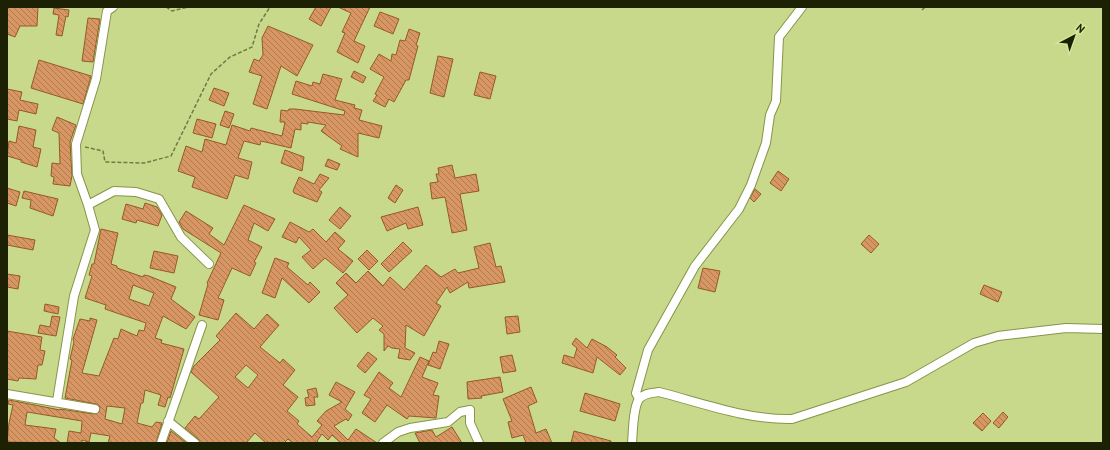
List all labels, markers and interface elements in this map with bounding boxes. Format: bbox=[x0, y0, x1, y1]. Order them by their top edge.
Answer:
north arrow bbox=[1054, 16, 1094, 56]
text: N bbox=[1073, 21, 1088, 36]

